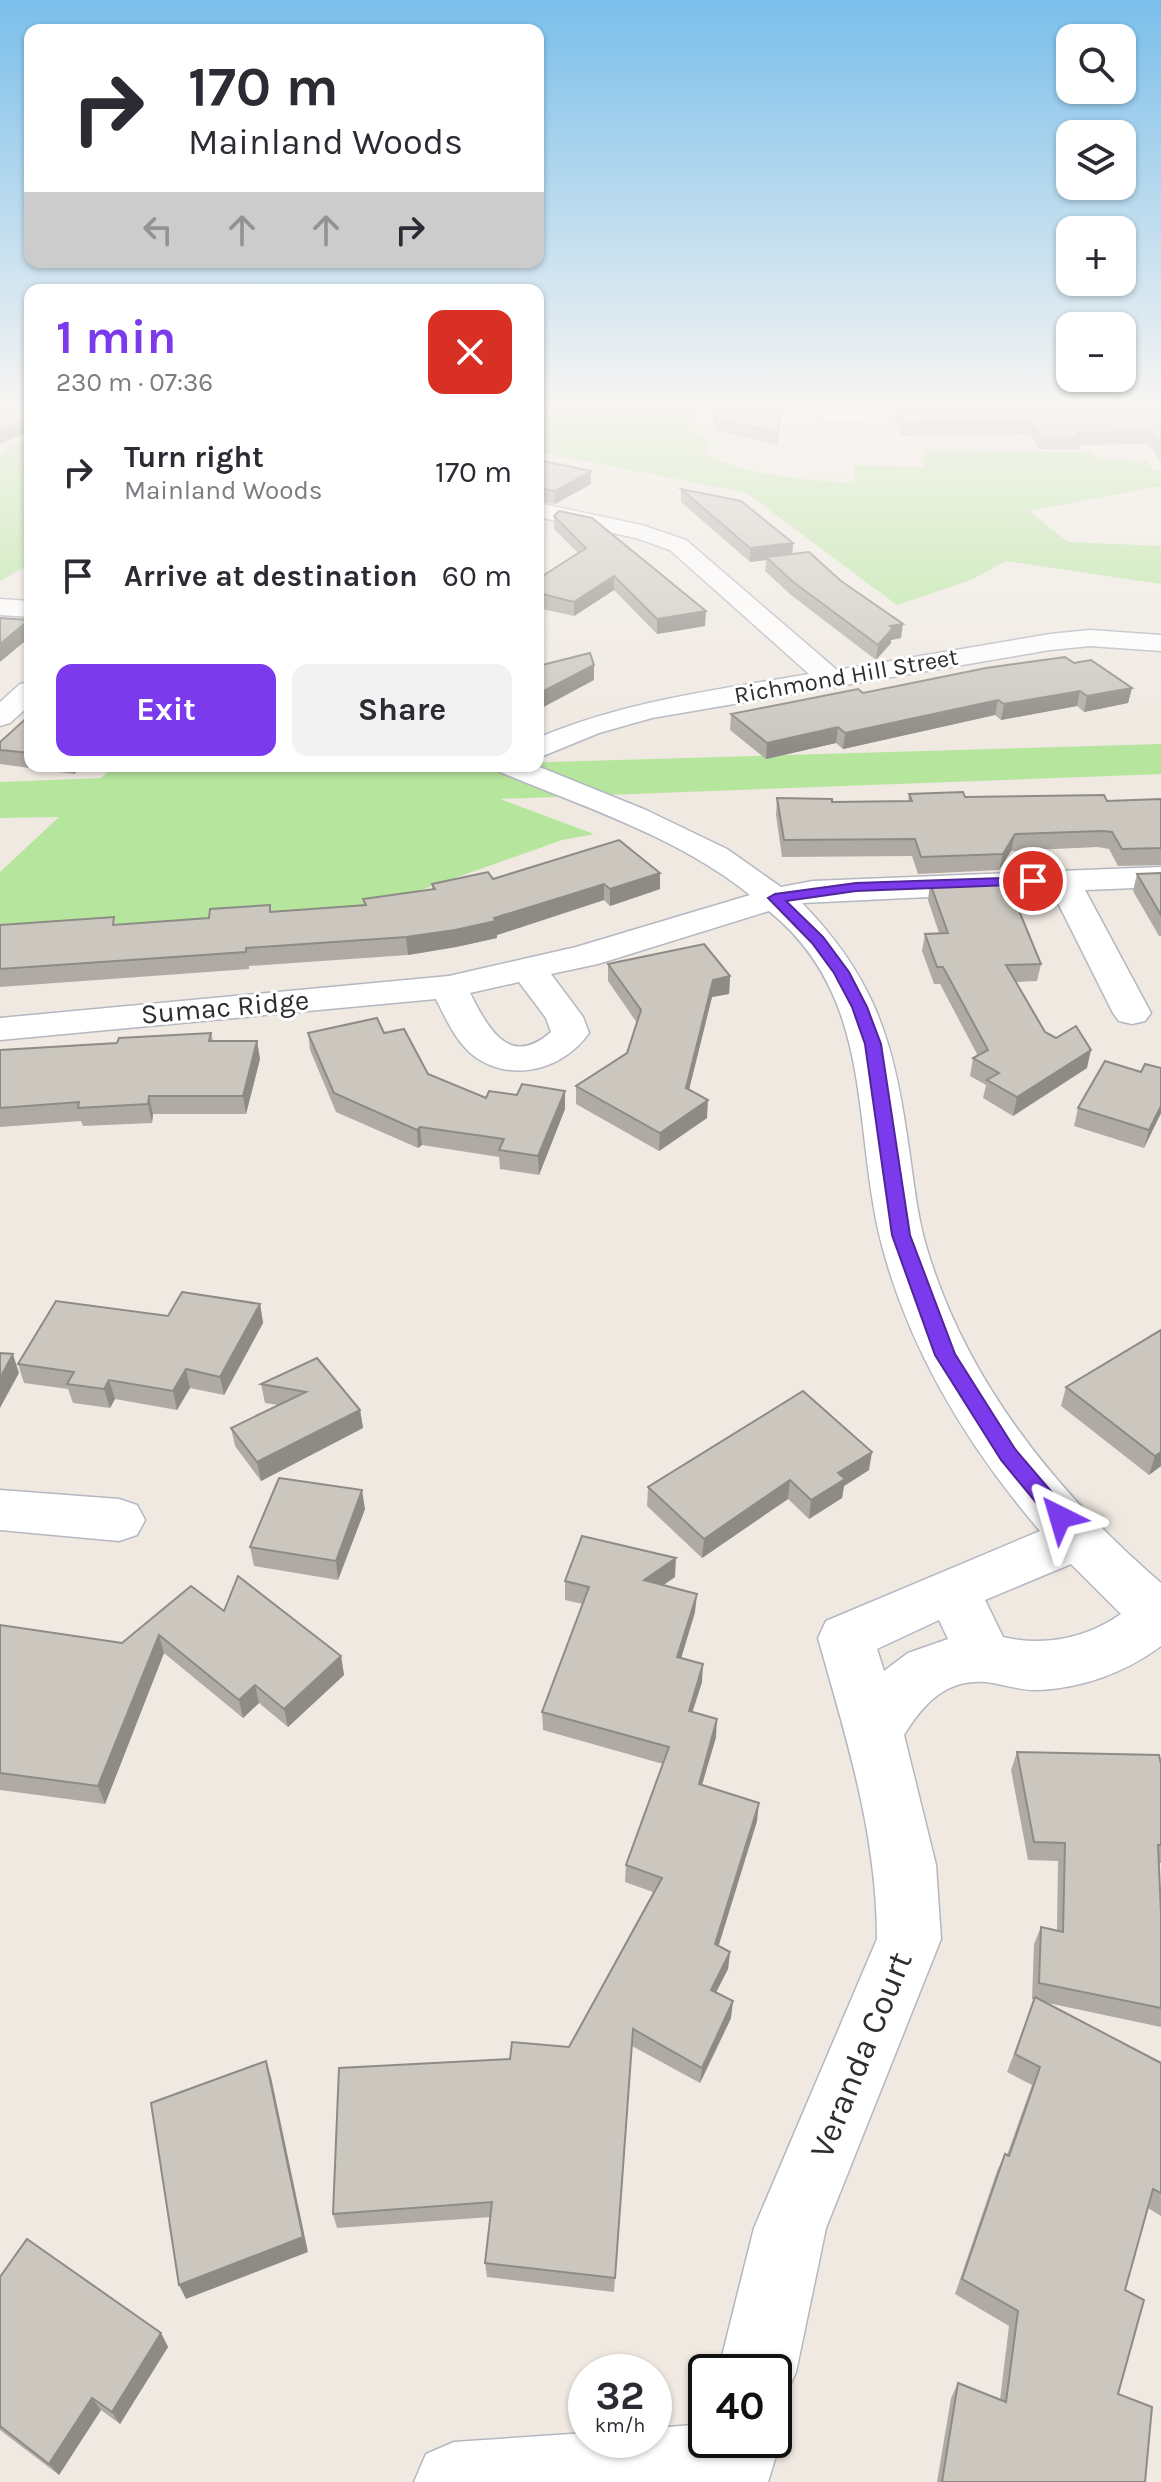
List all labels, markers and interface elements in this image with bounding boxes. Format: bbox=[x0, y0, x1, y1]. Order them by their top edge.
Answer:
map controls bbox=[1056, 24, 1136, 392]
button: search bbox=[1056, 24, 1136, 104]
text: 170 m bbox=[188, 54, 339, 119]
icon: right bbox=[56, 56, 160, 160]
button: layers bbox=[1056, 120, 1136, 200]
text: Mainland Woods bbox=[188, 121, 463, 163]
icon: left bbox=[136, 208, 180, 252]
icon: ahead bbox=[220, 208, 264, 252]
icon: ahead bbox=[304, 208, 348, 252]
icon: right bbox=[388, 208, 432, 252]
button: + bbox=[1056, 216, 1136, 296]
text: 1 min bbox=[56, 309, 176, 365]
button: close bbox=[428, 310, 512, 394]
button: − bbox=[1056, 312, 1136, 392]
text: 230 m · 07:36 bbox=[56, 367, 213, 398]
text: Turn right bbox=[124, 439, 264, 475]
icon: right bbox=[56, 450, 100, 494]
text: 170 m bbox=[435, 454, 512, 490]
text: Mainland Woods bbox=[124, 475, 323, 506]
icon: arrive bbox=[56, 554, 100, 598]
text: Arrive at destination bbox=[124, 558, 418, 594]
text: 60 m bbox=[442, 558, 512, 594]
street label: Richmond Hill Street bbox=[732, 643, 960, 709]
button: Exit bbox=[56, 664, 276, 756]
button: Share bbox=[292, 664, 512, 756]
pin bbox=[999, 847, 1067, 915]
icon: arrive bbox=[1011, 859, 1055, 903]
street label: Sumac Ridge bbox=[139, 983, 311, 1031]
position arrow bbox=[1018, 1475, 1102, 1559]
street label: Veranda Court bbox=[801, 1946, 921, 2164]
speed limit sign: 40 bbox=[688, 2354, 792, 2458]
text: 32 bbox=[595, 2372, 645, 2419]
text: km/h bbox=[595, 2414, 645, 2437]

